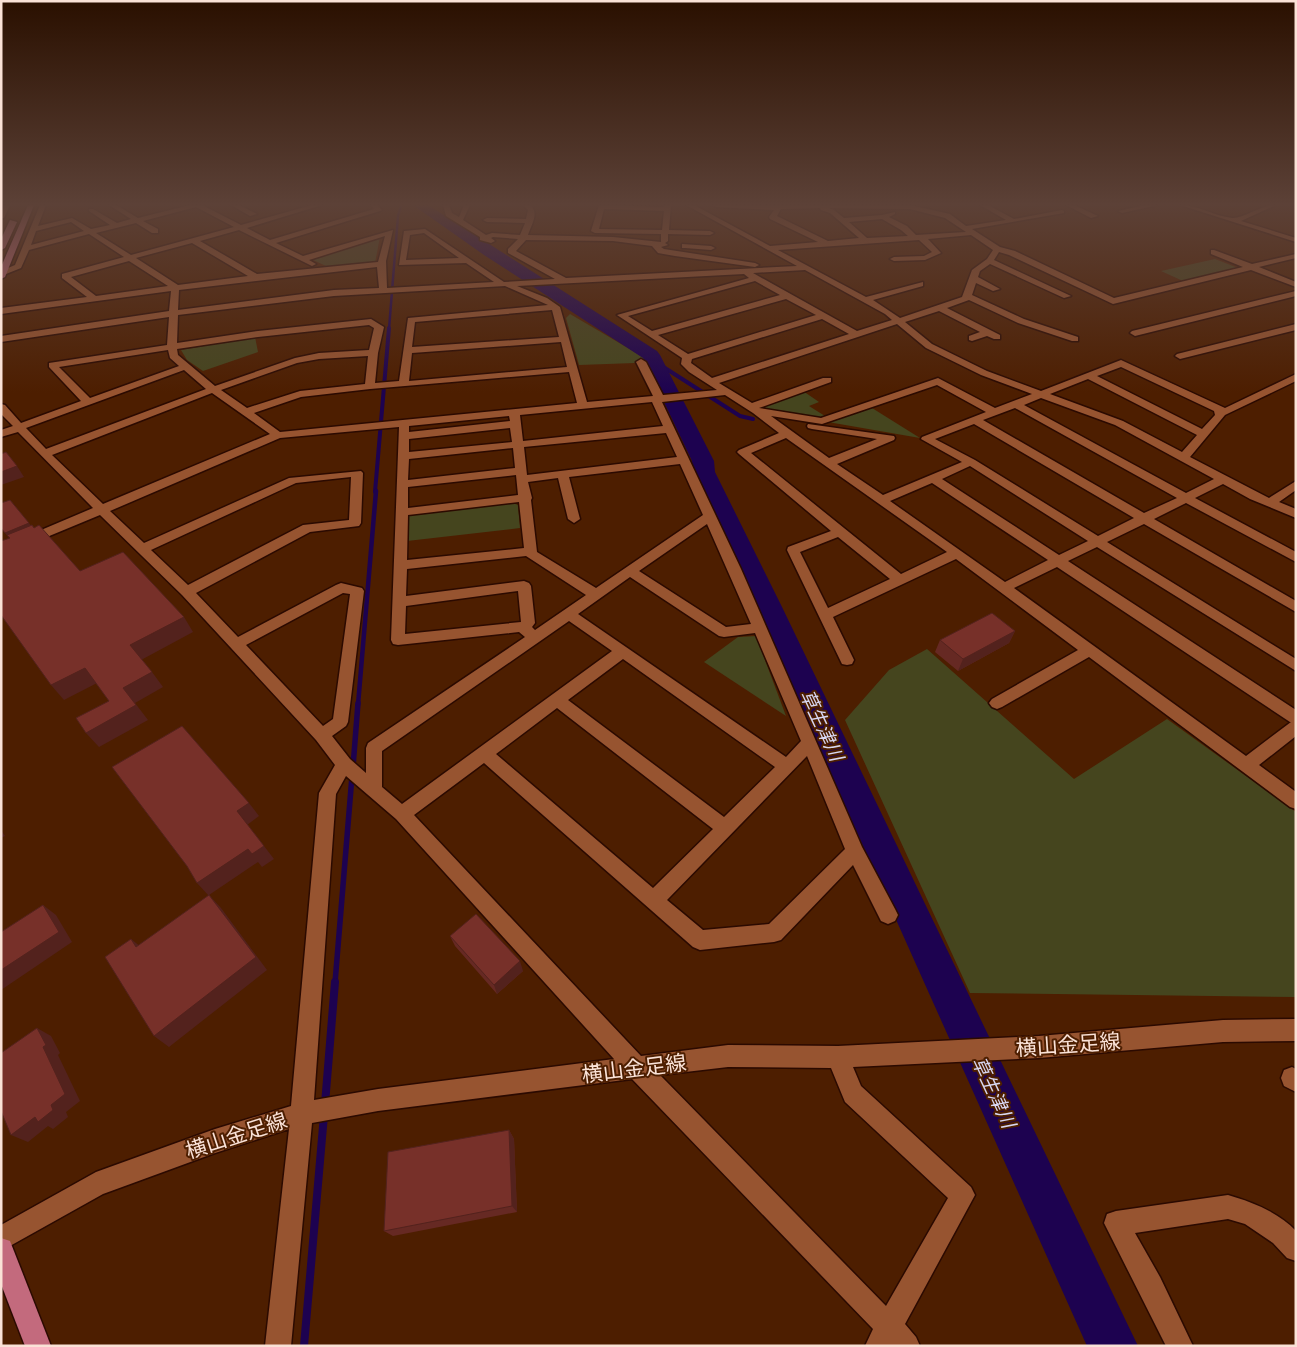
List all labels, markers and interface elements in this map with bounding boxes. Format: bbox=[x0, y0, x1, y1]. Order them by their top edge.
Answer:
water label: 草生津川 bbox=[794, 685, 851, 767]
street label: 横山金足線 bbox=[1015, 1026, 1121, 1062]
street label: 横山金足線 bbox=[580, 1048, 688, 1088]
water label: 草生津川 bbox=[966, 1052, 1023, 1134]
street label: 横山金足線 bbox=[182, 1105, 290, 1165]

